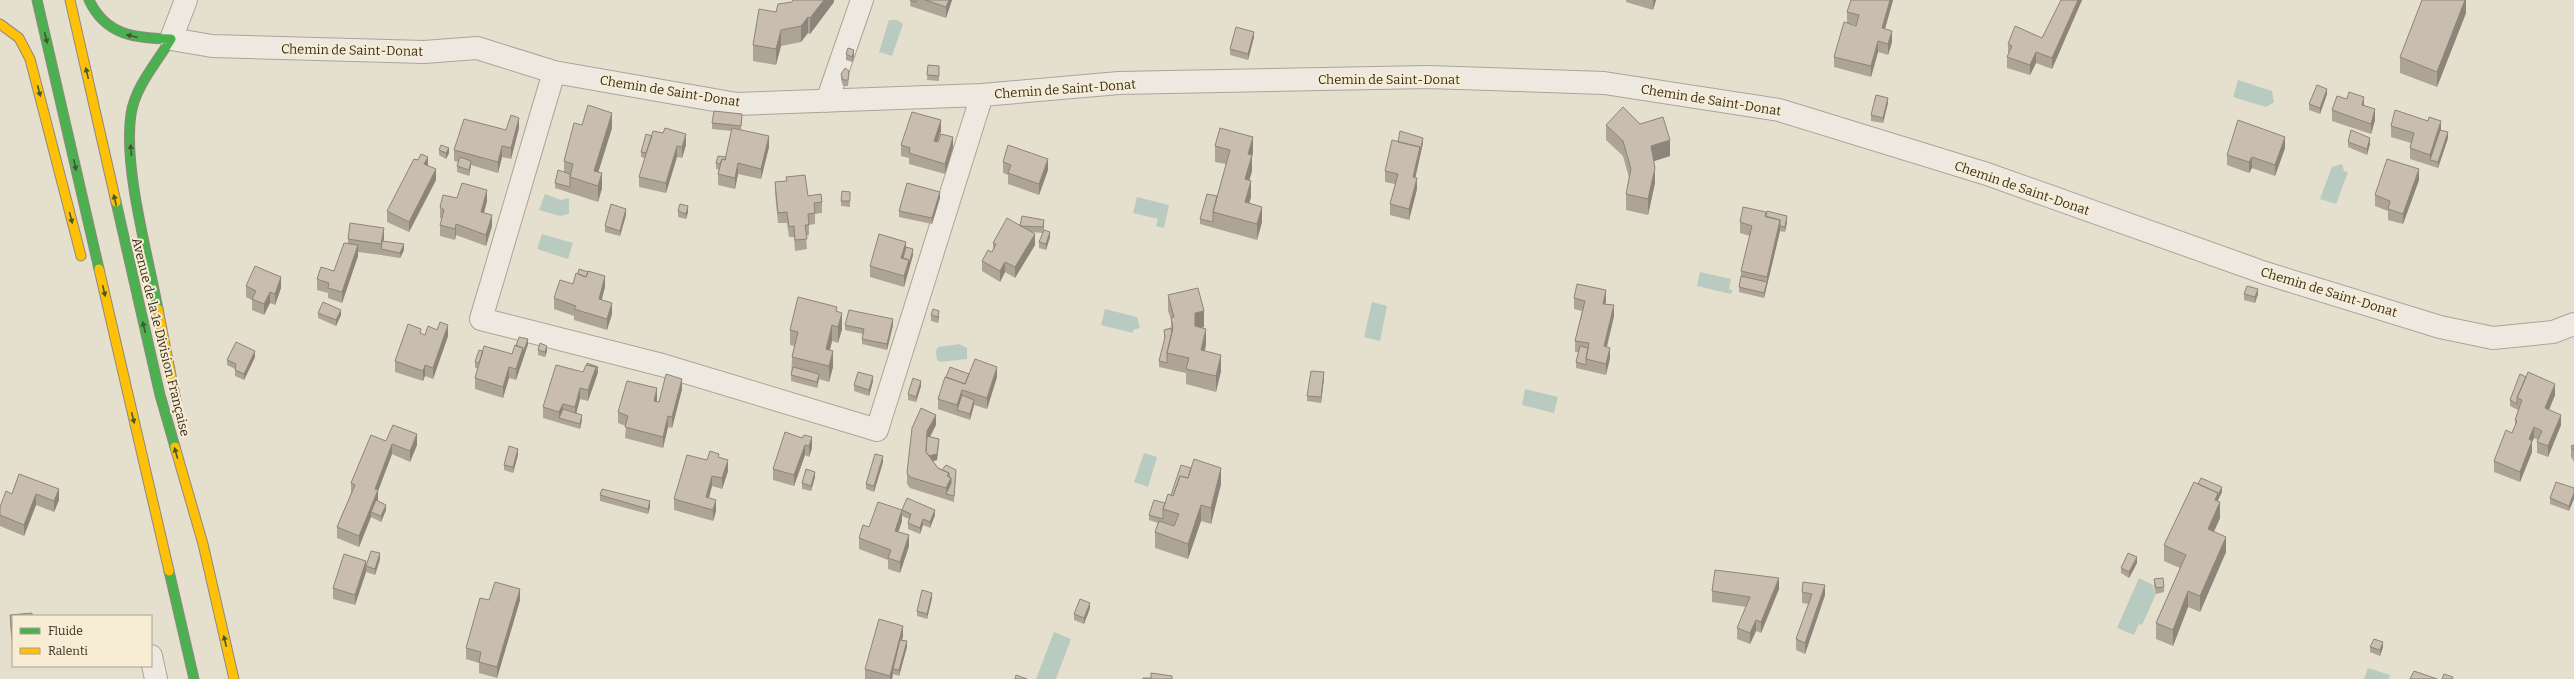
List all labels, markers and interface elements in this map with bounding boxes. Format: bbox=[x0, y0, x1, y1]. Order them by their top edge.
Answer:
one-way arrow bbox=[43, 32, 49, 44]
one-way arrow bbox=[126, 33, 139, 39]
street label: Chemin de Saint-Donat bbox=[281, 41, 423, 59]
one-way arrow bbox=[83, 67, 89, 79]
street label: Chemin de Saint-Donat bbox=[599, 72, 742, 110]
street label: Chemin de Saint-Donat bbox=[1318, 72, 1460, 87]
street label: Chemin de Saint-Donat bbox=[994, 77, 1137, 101]
street label: Chemin de Saint-Donat bbox=[1640, 81, 1783, 119]
one-way arrow bbox=[36, 86, 42, 98]
one-way arrow bbox=[128, 144, 134, 156]
one-way arrow bbox=[72, 158, 78, 171]
street label: Chemin de Saint-Donat bbox=[1952, 158, 2092, 218]
one-way arrow bbox=[112, 194, 118, 206]
one-way arrow bbox=[68, 212, 74, 224]
street label: Avenue de la 1e Division Française bbox=[129, 236, 193, 438]
street label: Chemin de Saint-Donat bbox=[2259, 264, 2399, 320]
one-way arrow bbox=[102, 285, 108, 297]
one-way arrow bbox=[141, 321, 147, 333]
one-way arrow bbox=[131, 412, 137, 424]
one-way arrow bbox=[173, 446, 179, 458]
legend bbox=[12, 615, 152, 667]
text: Fluide bbox=[48, 624, 83, 638]
one-way arrow bbox=[222, 635, 228, 647]
text: Ralenti bbox=[48, 644, 88, 658]

